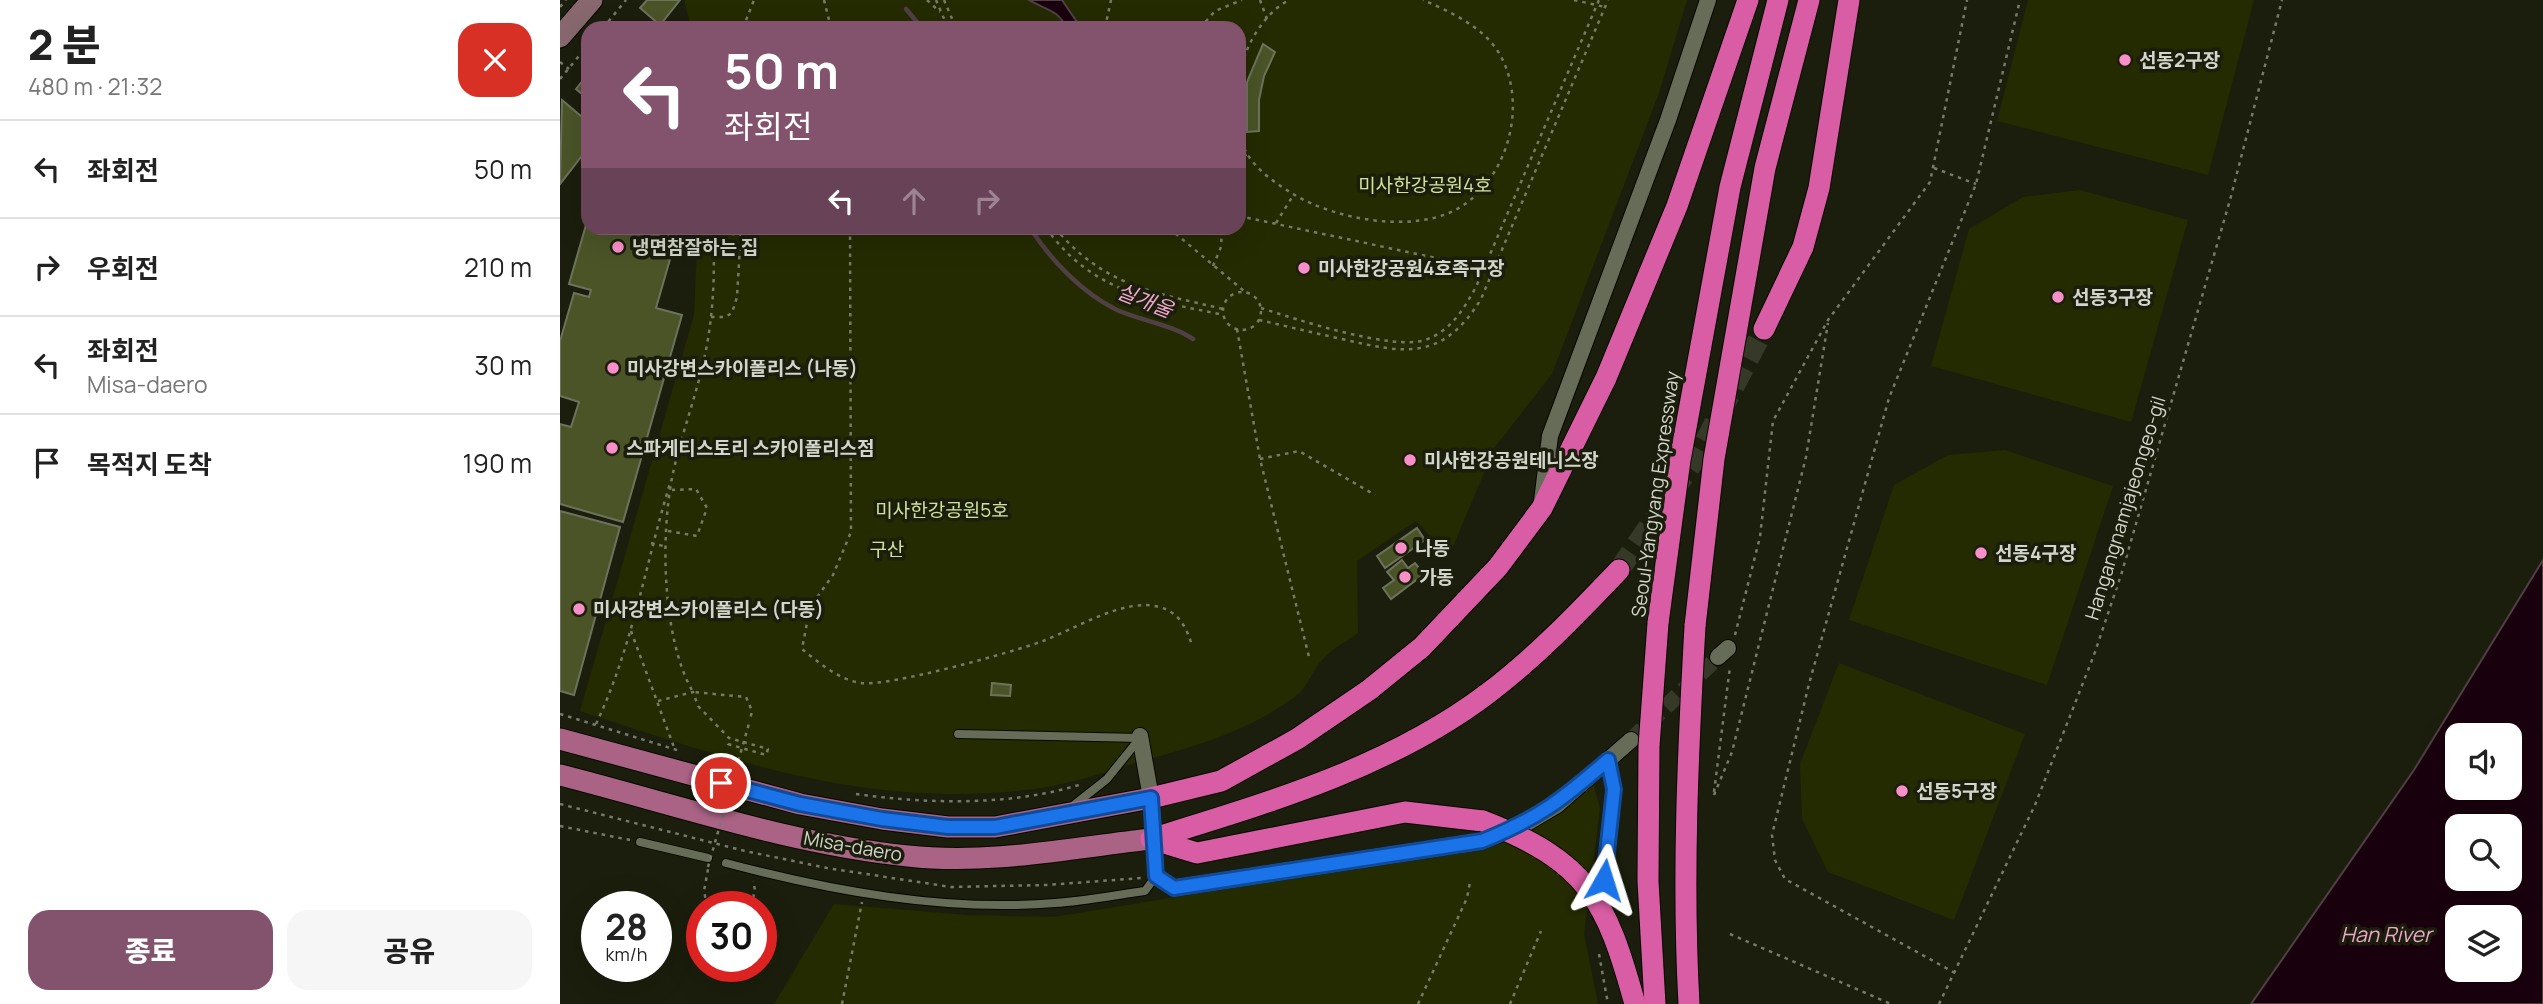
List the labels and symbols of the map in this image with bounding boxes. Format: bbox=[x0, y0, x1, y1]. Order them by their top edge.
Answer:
place label: 선동2구장 bbox=[2139, 47, 2220, 73]
marker: 선동2구장 bbox=[2117, 52, 2133, 68]
park label: 미사한강공원4호 bbox=[1358, 172, 1492, 198]
place label: 냉면참잘하는 집 bbox=[632, 234, 758, 260]
marker: 냉면참잘하는 집 bbox=[610, 239, 626, 255]
place label: 미사한강공원4호족구장 bbox=[1318, 255, 1504, 281]
marker: 미사한강공원4호족구장 bbox=[1296, 260, 1312, 276]
water label: 실개울 bbox=[1113, 277, 1179, 324]
place label: 선동3구장 bbox=[2072, 284, 2153, 310]
marker: 선동3구장 bbox=[2050, 289, 2066, 305]
place label: 미사강변스카이폴리스 (나동) bbox=[627, 355, 858, 381]
marker: 미사강변스카이폴리스 (나동) bbox=[605, 360, 621, 376]
street label: Seoul-Yangyang Expressway bbox=[1625, 369, 1685, 619]
street label: Hangangnamjajeongeo-gil bbox=[2079, 393, 2171, 623]
place label: 스파게티스토리 스카이폴리스점 bbox=[626, 435, 875, 461]
marker: 스파게티스토리 스카이폴리스점 bbox=[604, 440, 620, 456]
place label: 미사한강공원테니스장 bbox=[1424, 447, 1599, 473]
marker: 미사한강공원테니스장 bbox=[1402, 452, 1418, 468]
park label: 미사한강공원5호 bbox=[875, 497, 1009, 523]
place label: 나동 bbox=[1415, 535, 1450, 561]
park label: 구산 bbox=[870, 536, 904, 562]
marker: 나동 bbox=[1393, 540, 1409, 556]
place label: 선동4구장 bbox=[1995, 540, 2076, 566]
marker: 선동4구장 bbox=[1973, 545, 1989, 561]
place label: 가동 bbox=[1419, 564, 1454, 590]
marker: 가동 bbox=[1397, 569, 1413, 585]
place label: 미사강변스카이폴리스 (다동) bbox=[593, 596, 824, 622]
marker: 미사강변스카이폴리스 (다동) bbox=[571, 601, 587, 617]
pin bbox=[691, 753, 751, 813]
place label: 선동5구장 bbox=[1916, 778, 1997, 804]
marker: 선동5구장 bbox=[1894, 783, 1910, 799]
street label: Misa-daero bbox=[802, 825, 904, 867]
position arrow bbox=[1567, 843, 1641, 917]
speed limit sign: 30 bbox=[686, 891, 777, 982]
water label: Han River bbox=[2341, 920, 2434, 948]

